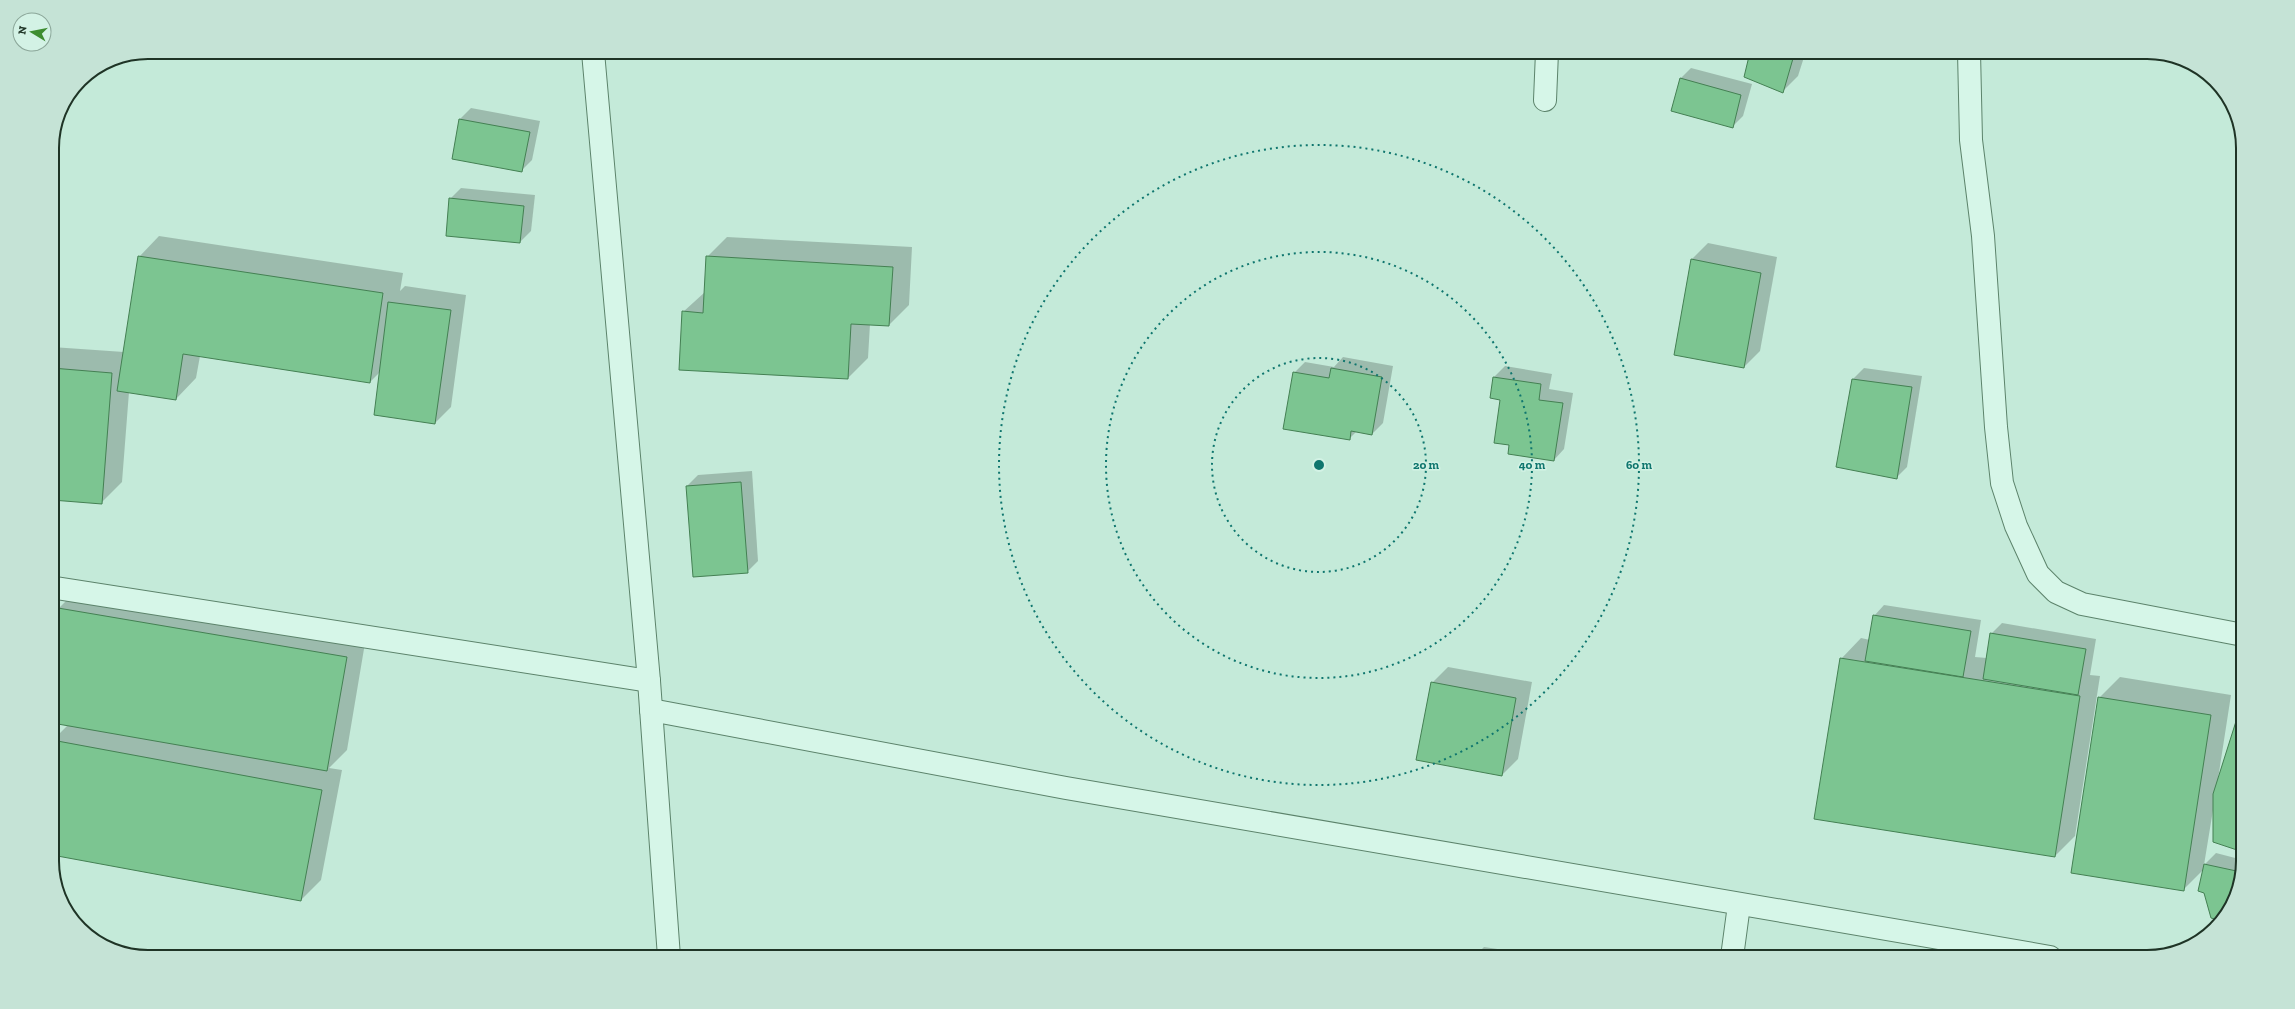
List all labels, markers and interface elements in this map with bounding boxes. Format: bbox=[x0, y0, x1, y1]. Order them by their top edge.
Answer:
north arrow bbox=[12, 12, 52, 52]
text: N bbox=[16, 24, 30, 36]
centre of rings bbox=[1312, 458, 1326, 472]
text: 20 m bbox=[1413, 458, 1440, 472]
text: 40 m bbox=[1519, 458, 1546, 472]
text: 60 m bbox=[1626, 458, 1653, 472]

